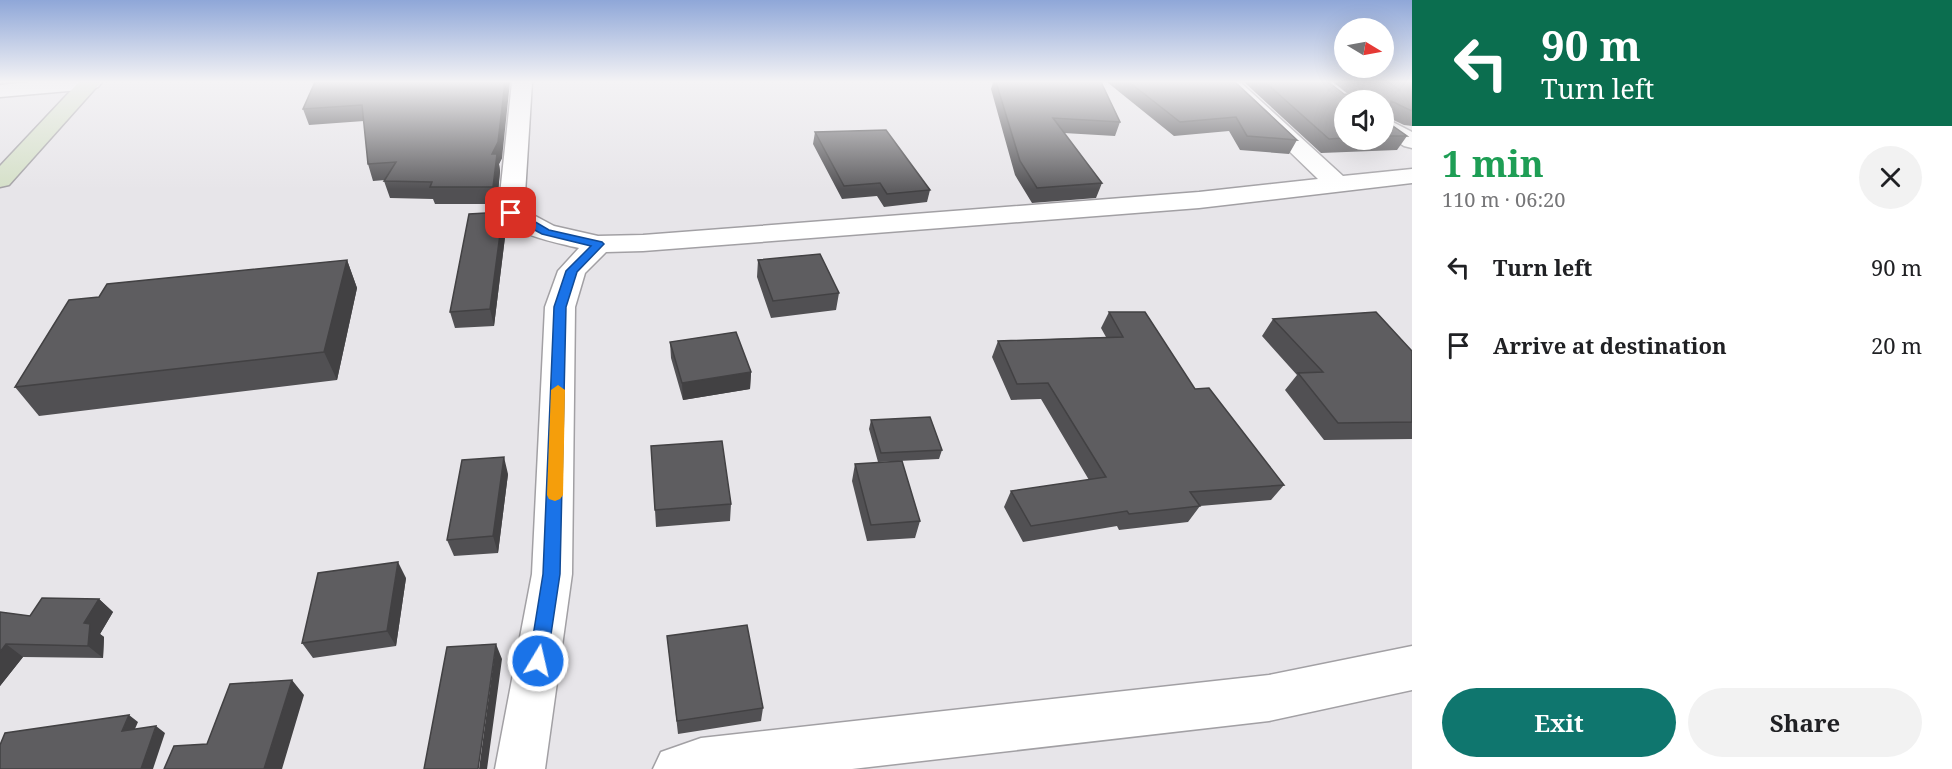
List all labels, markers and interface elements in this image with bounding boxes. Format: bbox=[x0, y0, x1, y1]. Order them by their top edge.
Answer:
text: 90 m bbox=[1541, 16, 1641, 73]
north arrow bbox=[1334, 18, 1394, 78]
map controls bbox=[1334, 18, 1394, 150]
icon: left bbox=[1442, 24, 1520, 102]
text: Turn left bbox=[1541, 70, 1654, 107]
button: sound bbox=[1334, 90, 1394, 150]
text: 1 min bbox=[1442, 139, 1544, 188]
button: close bbox=[1859, 146, 1922, 209]
text: 110 m · 06:20 bbox=[1442, 186, 1565, 213]
pin bbox=[485, 187, 536, 238]
icon: arrive bbox=[494, 196, 527, 229]
icon: left bbox=[1442, 251, 1475, 284]
text: Turn left bbox=[1493, 252, 1592, 282]
text: 90 m bbox=[1871, 252, 1922, 282]
icon: arrive bbox=[1442, 329, 1475, 362]
text: Arrive at destination bbox=[1493, 330, 1727, 360]
text: 20 m bbox=[1871, 330, 1922, 360]
position arrow bbox=[506, 629, 570, 693]
button: Exit bbox=[1442, 688, 1676, 757]
button: Share bbox=[1688, 688, 1922, 757]

